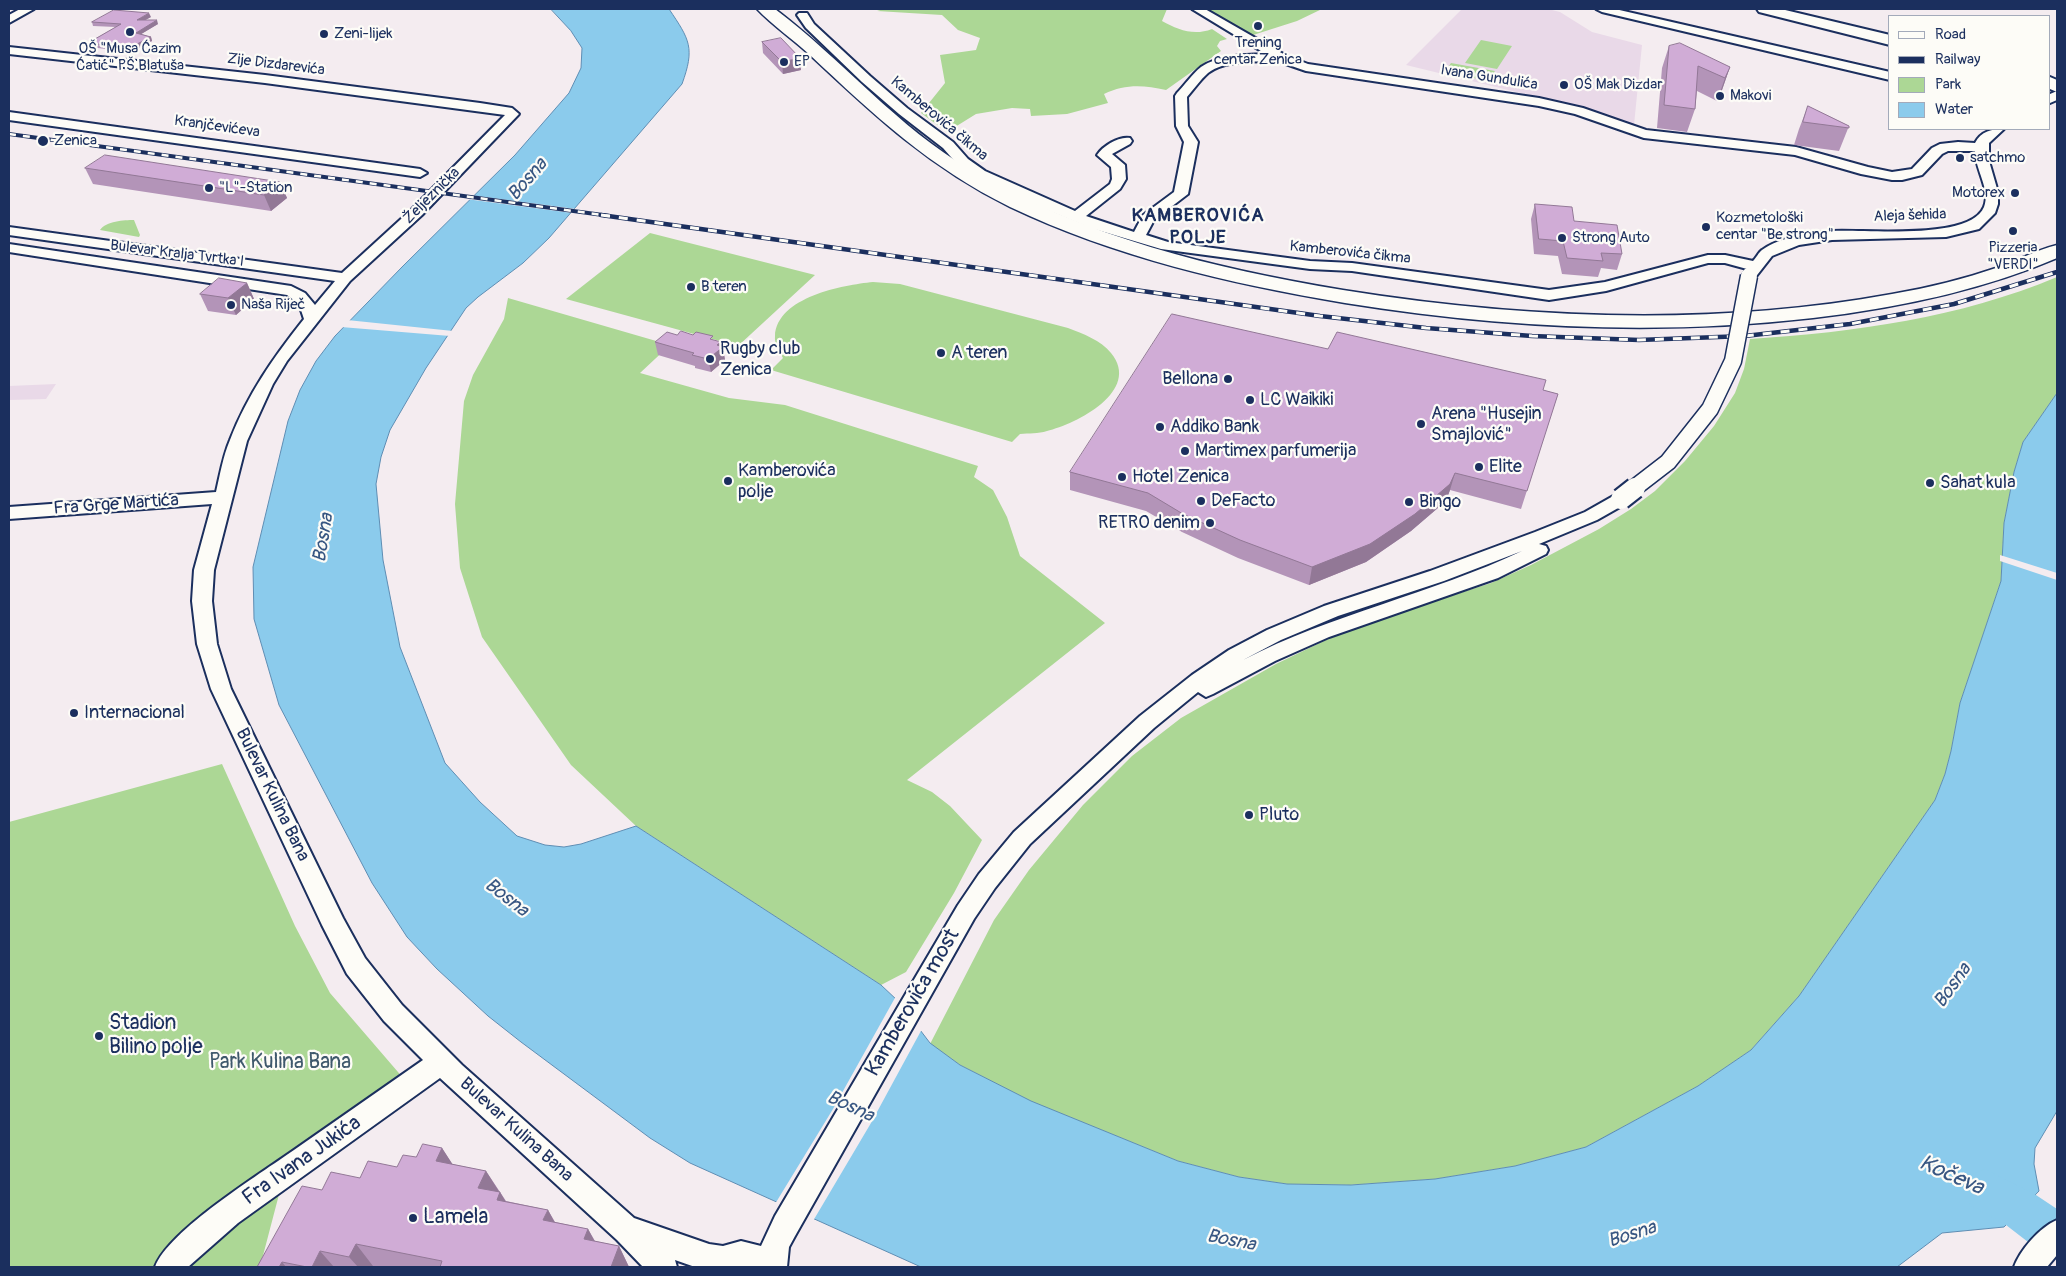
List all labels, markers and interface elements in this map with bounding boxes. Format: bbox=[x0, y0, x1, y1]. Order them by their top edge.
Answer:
legend bbox=[1888, 15, 2051, 130]
marker: Trening centar Zenica bbox=[1252, 20, 1264, 32]
place label: Zeni-lijek bbox=[334, 25, 393, 43]
text: Road bbox=[1935, 25, 1966, 44]
marker: OŠ "Musa Ćazim Ćatić" PŠ Blatuša bbox=[124, 26, 136, 38]
marker: Zeni-lijek bbox=[318, 28, 330, 40]
place label: Trening centar Zenica bbox=[1214, 34, 1302, 69]
place label: OŠ "Musa Ćazim Ćatić" PŠ Blatuša bbox=[76, 40, 184, 75]
street label: Zije Dizdarevića bbox=[226, 50, 326, 80]
text: Railway bbox=[1935, 50, 1980, 69]
place label: EP bbox=[794, 53, 810, 71]
marker: EP bbox=[778, 56, 790, 68]
street label: Ivana Gundulića bbox=[1439, 61, 1539, 95]
street label: Kamberovića čikma bbox=[887, 73, 991, 165]
text: Park bbox=[1935, 75, 1961, 94]
place label: OŠ Mak Dizdar bbox=[1574, 76, 1662, 94]
marker: OŠ Mak Dizdar bbox=[1558, 79, 1570, 91]
place label: Makovi bbox=[1730, 87, 1772, 105]
marker: Makovi bbox=[1714, 90, 1726, 102]
text: Water bbox=[1935, 100, 1973, 119]
street label: Kranjčevićeva bbox=[173, 112, 261, 142]
place label: Zenica bbox=[54, 132, 97, 150]
marker: Zenica bbox=[36, 134, 50, 148]
place label: satchmo bbox=[1970, 149, 2025, 167]
marker: satchmo bbox=[1954, 152, 1966, 164]
water label: Bosna bbox=[503, 154, 553, 206]
street label: Željeznička bbox=[400, 164, 464, 228]
place label: "L"-Station bbox=[219, 179, 292, 197]
marker: "L"-Station bbox=[203, 182, 215, 194]
place label: Motorex bbox=[1952, 184, 2005, 202]
marker: Motorex bbox=[2009, 187, 2021, 199]
district label: KAMBEROVIĆA POLJE bbox=[1130, 205, 1266, 249]
street label: Aleja šehida bbox=[1873, 206, 1947, 226]
place label: Kozmetološki centar "Be strong" bbox=[1716, 209, 1834, 244]
marker: Kozmetološki centar "Be strong" bbox=[1700, 221, 1712, 233]
marker: Pizzeria "VERDI" bbox=[2007, 225, 2019, 237]
place label: Strong Auto bbox=[1572, 229, 1650, 247]
marker: Strong Auto bbox=[1556, 232, 1568, 244]
street label: Bulevar Kralja Tvrtka I bbox=[109, 237, 245, 271]
street label: Kamberovića čikma bbox=[1289, 238, 1411, 268]
place label: Pizzeria "VERDI" bbox=[1987, 239, 2039, 274]
place label: B teren bbox=[701, 278, 747, 296]
marker: B teren bbox=[685, 281, 697, 293]
place label: Naša Riječ bbox=[241, 296, 305, 314]
marker: Naša Riječ bbox=[225, 299, 237, 311]
place label: Rugby club Zenica bbox=[720, 338, 800, 380]
place label: A teren bbox=[951, 342, 1007, 364]
marker: A teren bbox=[935, 347, 947, 359]
marker: Rugby club Zenica bbox=[704, 353, 716, 365]
place label: Bellona bbox=[1162, 368, 1218, 390]
marker: Bellona bbox=[1222, 373, 1234, 385]
place label: LC Waikiki bbox=[1260, 389, 1334, 411]
marker: LC Waikiki bbox=[1244, 394, 1256, 406]
place label: Arena "Husejin Smajlović" bbox=[1431, 403, 1542, 446]
place label: Addiko Bank bbox=[1170, 416, 1259, 438]
marker: Arena "Husejin Smajlović" bbox=[1415, 418, 1427, 430]
marker: Addiko Bank bbox=[1154, 421, 1166, 433]
place label: Martimex parfumerija bbox=[1195, 440, 1356, 462]
marker: Martimex parfumerija bbox=[1179, 445, 1191, 457]
place label: Elite bbox=[1489, 456, 1522, 478]
place label: Kamberovića polje bbox=[738, 460, 836, 502]
marker: Elite bbox=[1473, 461, 1485, 473]
place label: Hotel Zenica bbox=[1132, 466, 1229, 488]
marker: Hotel Zenica bbox=[1116, 471, 1128, 483]
place label: Sahat kula bbox=[1940, 472, 2016, 494]
marker: Kamberovića polje bbox=[722, 475, 734, 487]
marker: Sahat kula bbox=[1924, 477, 1936, 489]
street label: Fra Grge Martića bbox=[53, 490, 179, 520]
place label: DeFacto bbox=[1211, 490, 1275, 512]
place label: Bingo bbox=[1419, 491, 1461, 513]
marker: DeFacto bbox=[1195, 495, 1207, 507]
marker: Bingo bbox=[1403, 496, 1415, 508]
water label: Bosna bbox=[309, 512, 339, 564]
place label: RETRO denim bbox=[1098, 512, 1200, 534]
marker: RETRO denim bbox=[1204, 517, 1216, 529]
place label: Internacional bbox=[84, 702, 185, 724]
marker: Internacional bbox=[68, 707, 80, 719]
street label: Bulevar Kulina Bana bbox=[230, 725, 314, 865]
place label: Pluto bbox=[1259, 804, 1299, 826]
marker: Pluto bbox=[1243, 809, 1255, 821]
water label: Bosna bbox=[480, 874, 532, 922]
street label: Kamberovića most bbox=[861, 925, 965, 1081]
water label: Bosna bbox=[1929, 959, 1977, 1013]
place label: Stadion Bilino polje bbox=[109, 1011, 203, 1061]
marker: Stadion Bilino polje bbox=[93, 1030, 105, 1042]
park label: Park Kulina Bana bbox=[209, 1050, 351, 1076]
street label: Bulevar Kulina Bana bbox=[455, 1073, 577, 1187]
water label: Bosna bbox=[823, 1086, 877, 1128]
street label: Fra Ivana Jukića bbox=[238, 1111, 366, 1211]
water label: Kočeva bbox=[1915, 1150, 1987, 1202]
place label: Lamela bbox=[423, 1205, 488, 1231]
marker: Lamela bbox=[407, 1212, 419, 1224]
water label: Bosna bbox=[1605, 1217, 1659, 1253]
water label: Bosna bbox=[1205, 1225, 1257, 1257]

